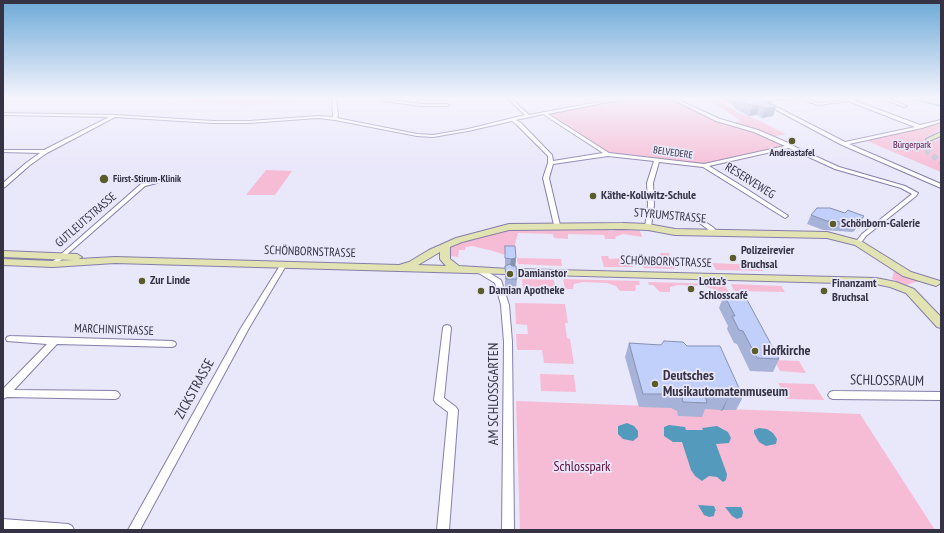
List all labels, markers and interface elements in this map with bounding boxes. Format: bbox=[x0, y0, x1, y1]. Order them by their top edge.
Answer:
marker: Andreastafel bbox=[787, 136, 797, 146]
park label: Bürgerpark bbox=[893, 139, 931, 151]
street label: BELVEDERE bbox=[652, 144, 694, 162]
place label: Andreastafel bbox=[769, 147, 815, 159]
street label: RESERVEWEG bbox=[722, 160, 778, 202]
marker: Fürst-Stirum-Klinik bbox=[98, 173, 110, 185]
place label: Fürst-Stirum-Klinik bbox=[113, 173, 181, 185]
place label: Käthe-Kollwitz-Schule bbox=[601, 189, 696, 203]
street label: GUTLEUTSTRASSE bbox=[52, 190, 120, 250]
marker: Käthe-Kollwitz-Schule bbox=[588, 191, 598, 201]
street label: STYRUMSTRASSE bbox=[633, 206, 707, 226]
place label: Schönborn-Galerie bbox=[841, 217, 920, 231]
marker: Schönborn-Galerie bbox=[828, 219, 838, 229]
street label: SCHÖNBORNSTRASSE bbox=[264, 243, 356, 261]
place label: Polizeirevier Bruchsal bbox=[741, 244, 794, 272]
street label: SCHÖNBORNSTRASSE bbox=[620, 253, 712, 271]
marker: Polizeirevier Bruchsal bbox=[728, 253, 738, 263]
place label: Damianstor bbox=[518, 267, 567, 281]
marker: Damianstor bbox=[505, 269, 515, 279]
place label: Zur Linde bbox=[150, 274, 190, 288]
place label: Lotta’s Schlosscafé bbox=[699, 275, 748, 303]
marker: Zur Linde bbox=[137, 276, 147, 286]
place label: Finanzamt Bruchsal bbox=[832, 277, 876, 305]
place label: Damian Apotheke bbox=[489, 284, 565, 298]
marker: Lotta’s Schlosscafé bbox=[686, 284, 696, 294]
marker: Damian Apotheke bbox=[476, 286, 486, 296]
marker: Finanzamt Bruchsal bbox=[819, 286, 829, 296]
street label: MARCHINISTRASSE bbox=[74, 321, 154, 339]
street label: AM SCHLOSSGARTEN bbox=[486, 343, 502, 445]
place label: Hofkirche bbox=[763, 343, 810, 359]
marker: Hofkirche bbox=[750, 346, 760, 356]
street label: ZICKSTRASSE bbox=[172, 356, 218, 422]
place label: Deutsches Musikautomatenmuseum bbox=[663, 368, 788, 400]
street label: SCHLOSSRAUM bbox=[850, 372, 924, 390]
marker: Deutsches Musikautomatenmuseum bbox=[650, 379, 660, 389]
park label: Schlosspark bbox=[554, 459, 610, 475]

